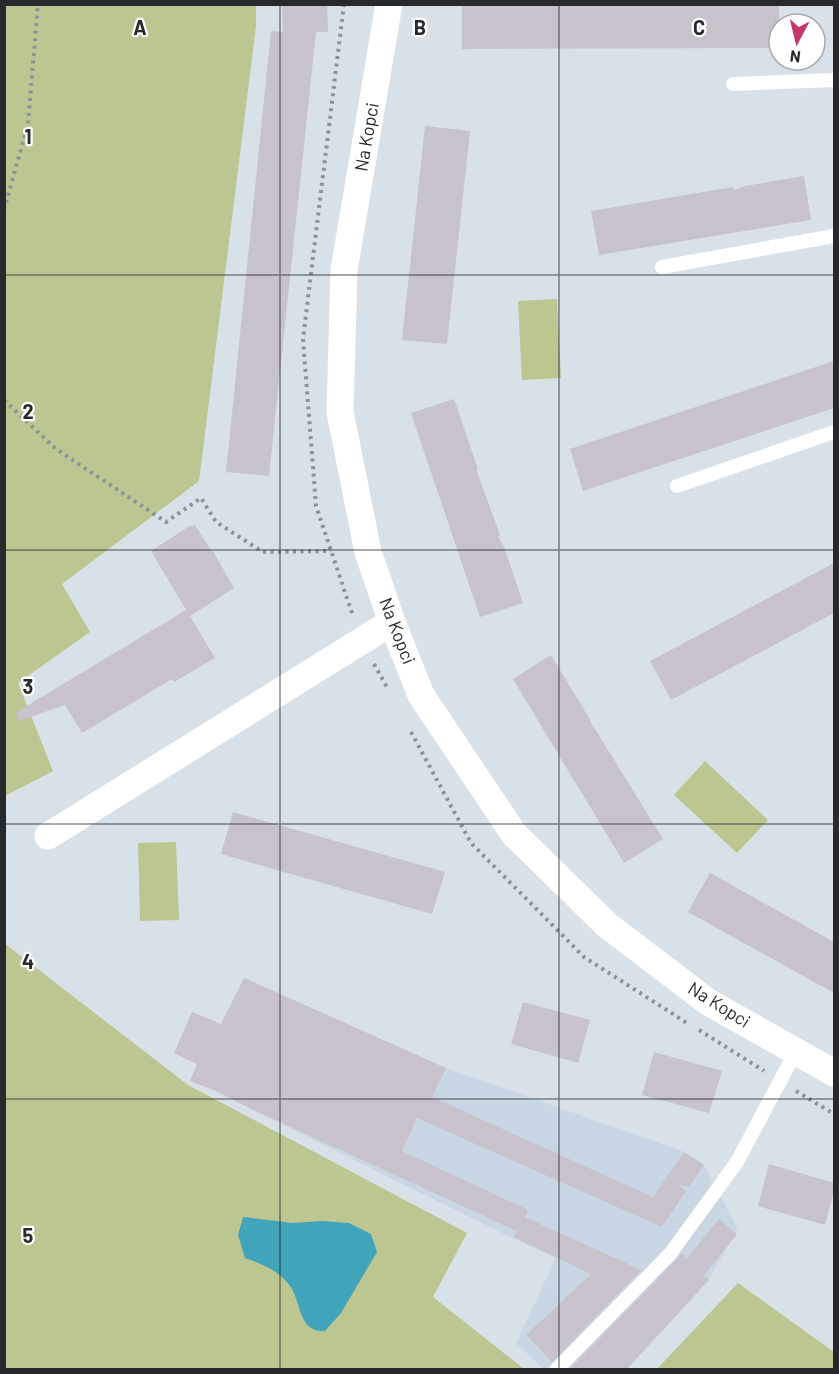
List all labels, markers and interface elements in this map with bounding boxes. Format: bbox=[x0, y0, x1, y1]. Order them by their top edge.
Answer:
north arrow bbox=[767, 12, 827, 72]
text: A bbox=[133, 15, 147, 39]
text: B bbox=[414, 15, 426, 39]
text: C bbox=[693, 15, 705, 39]
text: N bbox=[789, 47, 802, 67]
street label: Na Kopci bbox=[349, 101, 383, 173]
text: 1 bbox=[24, 124, 32, 148]
text: 2 bbox=[22, 399, 34, 423]
street label: Na Kopci bbox=[375, 594, 421, 667]
text: 3 bbox=[23, 674, 33, 698]
text: 4 bbox=[22, 949, 34, 973]
street label: Na Kopci bbox=[684, 976, 755, 1032]
text: 5 bbox=[23, 1223, 34, 1247]

